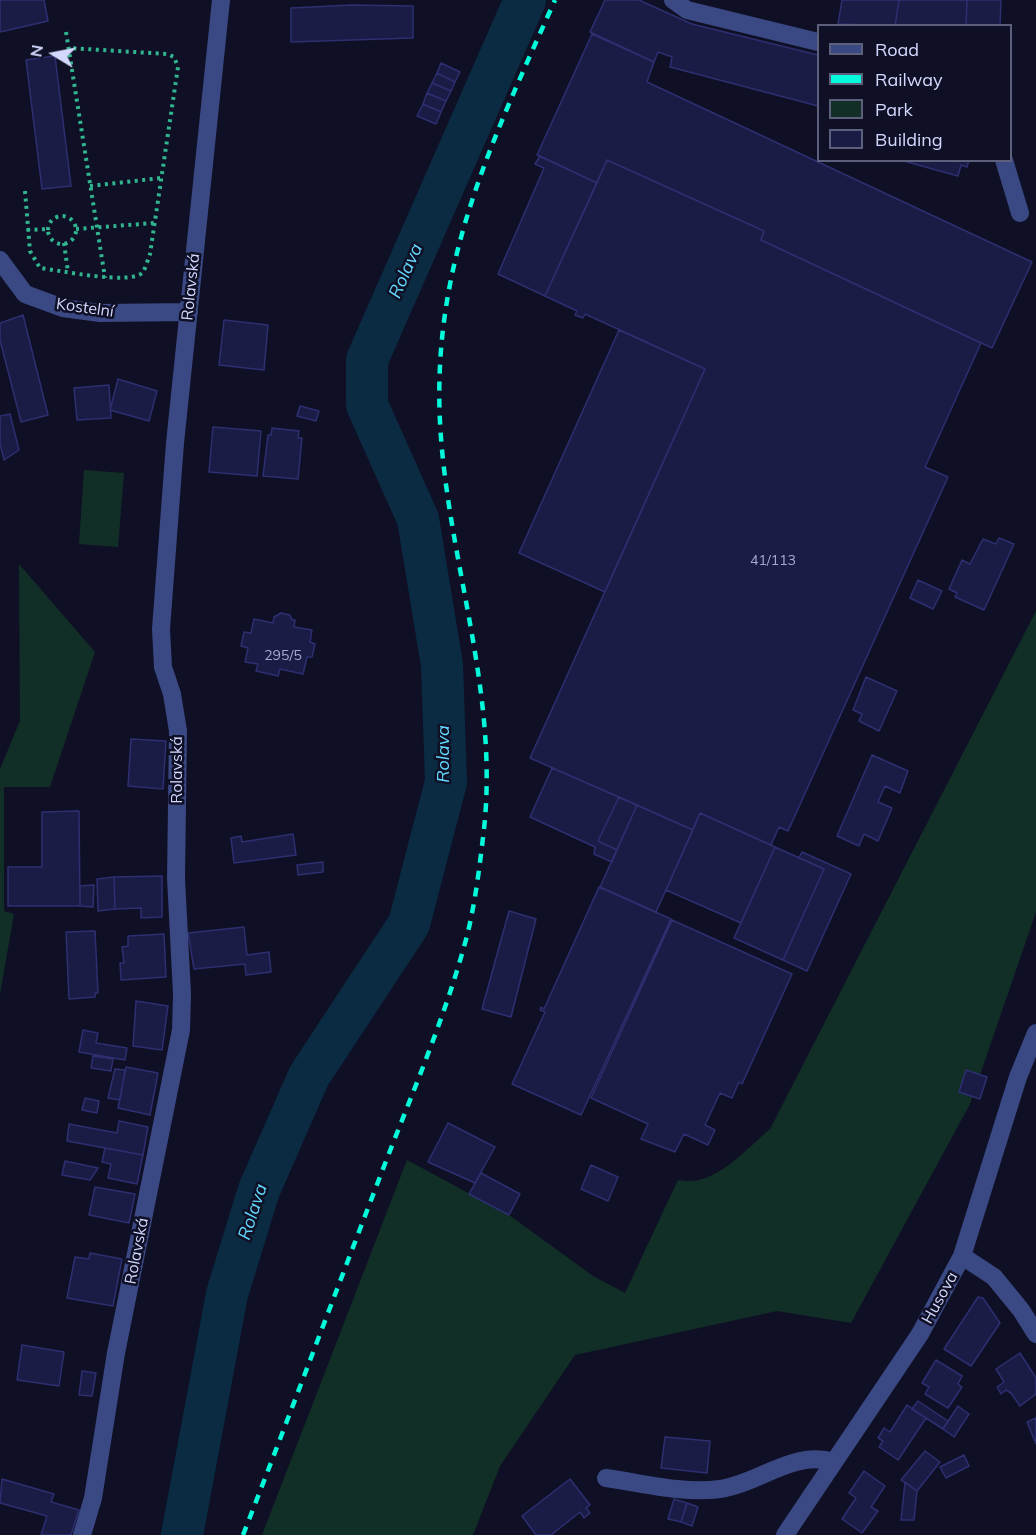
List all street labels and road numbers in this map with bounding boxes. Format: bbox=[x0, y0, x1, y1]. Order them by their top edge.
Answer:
street label: Rolavská bbox=[178, 252, 204, 322]
street label: Kostelní bbox=[55, 294, 115, 322]
street label: Rolavská bbox=[167, 736, 187, 804]
street label: Rolavská bbox=[121, 1216, 153, 1286]
street label: Husova bbox=[918, 1269, 962, 1327]

